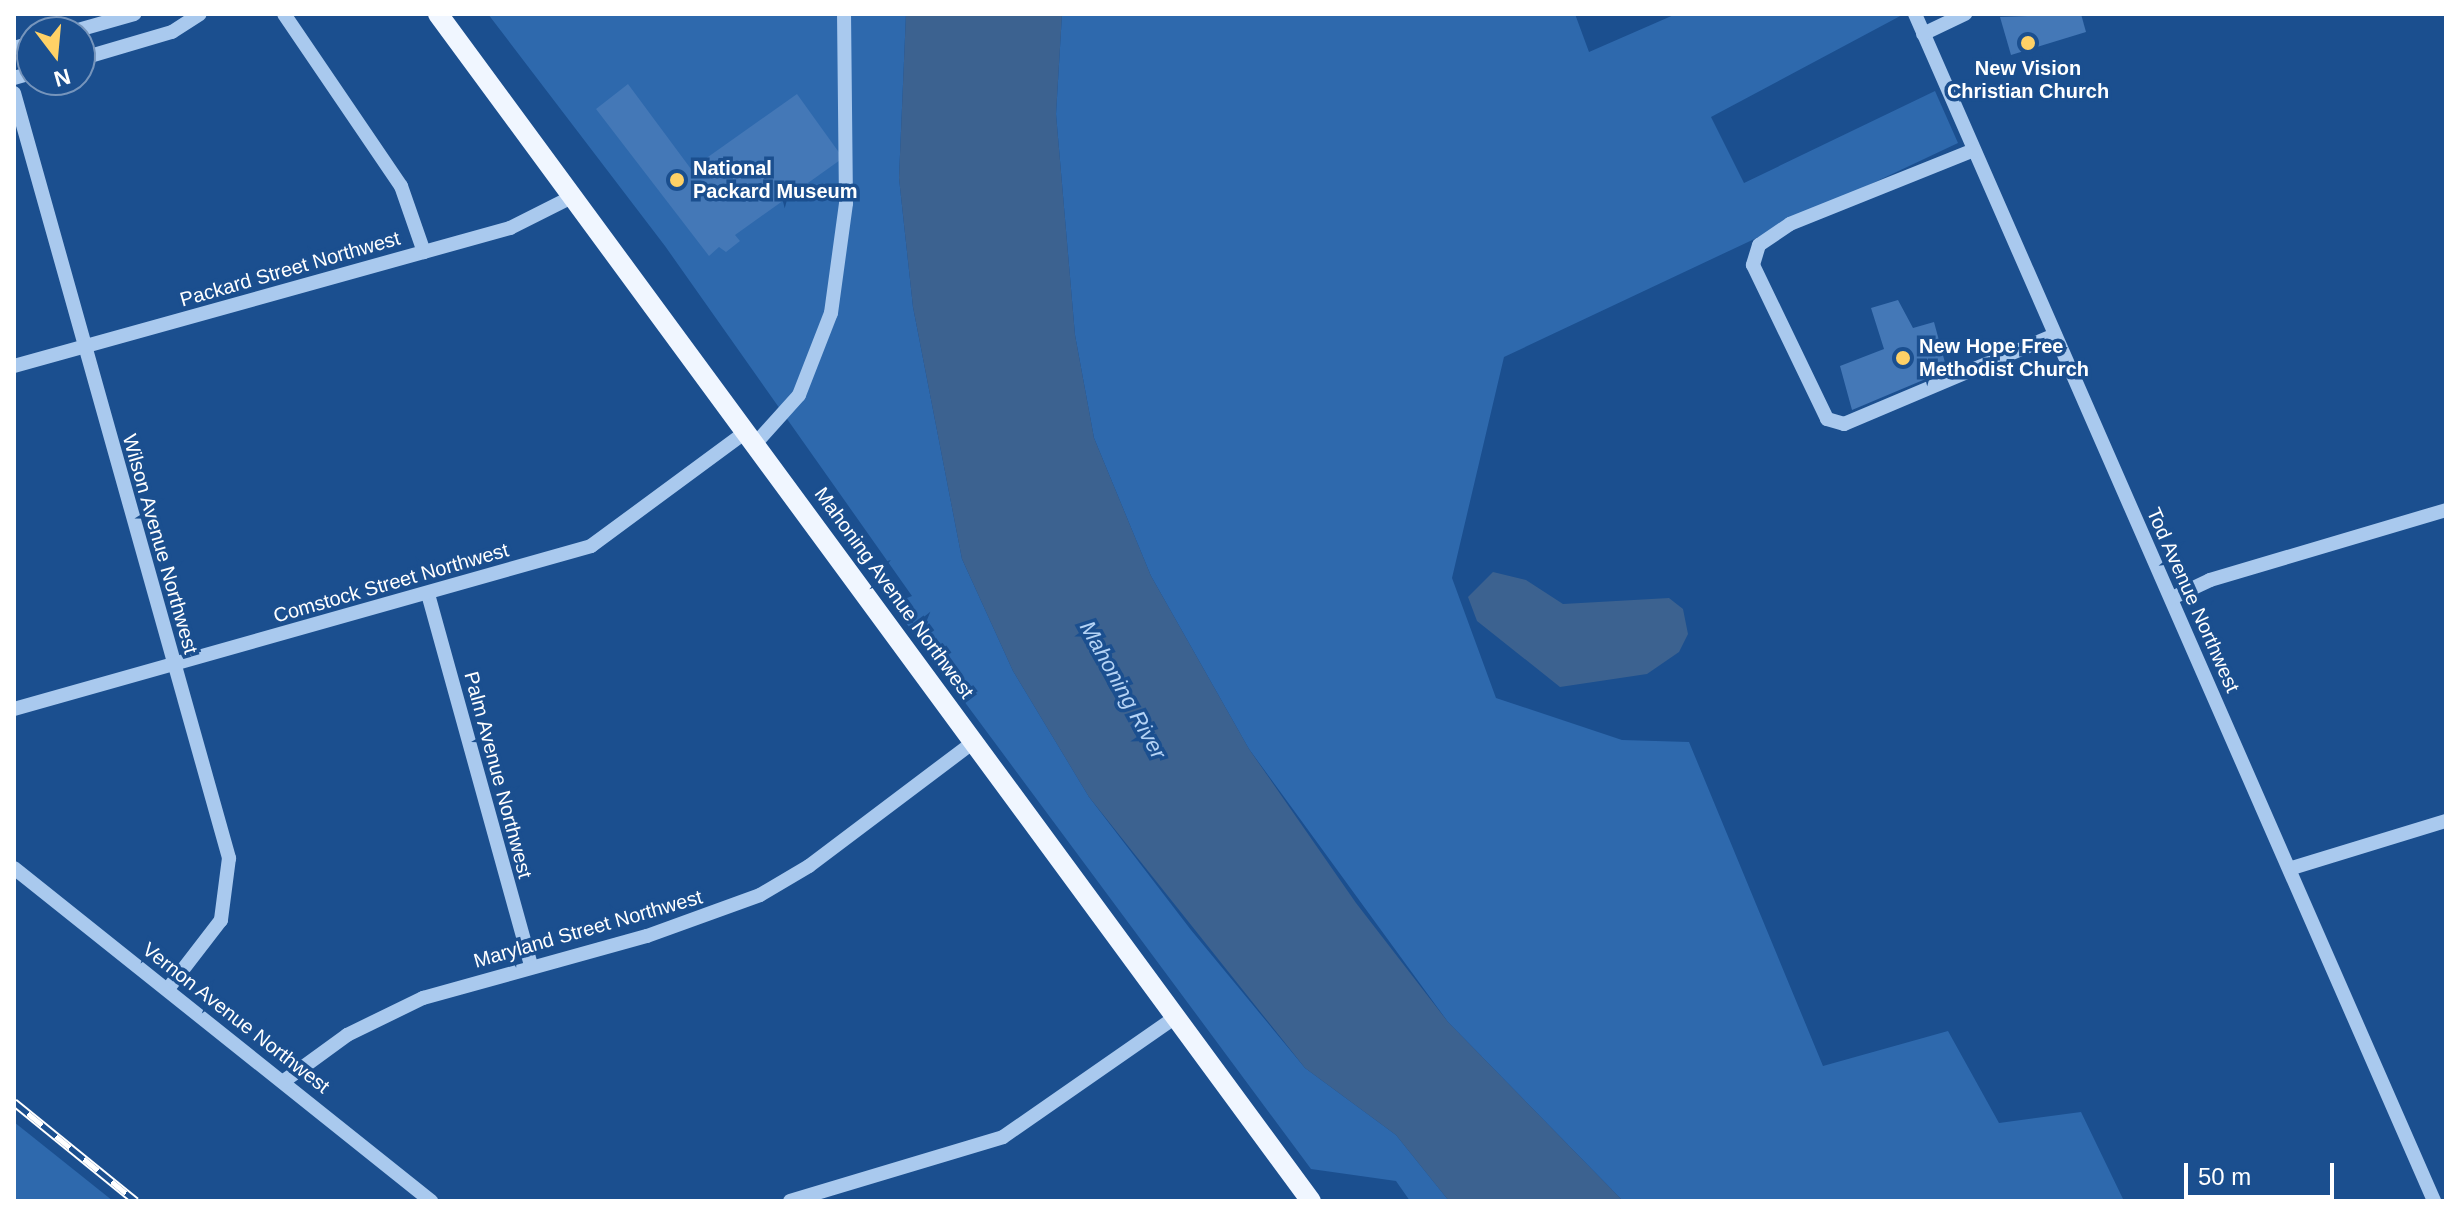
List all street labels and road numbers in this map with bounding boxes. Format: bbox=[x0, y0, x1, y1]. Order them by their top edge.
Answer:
street label: Packard Street Northwest bbox=[177, 226, 403, 312]
street label: Wilson Avenue Northwest bbox=[117, 431, 203, 657]
street label: Mahoning Avenue Northwest bbox=[809, 482, 979, 704]
street label: Tod Avenue Northwest bbox=[2141, 503, 2245, 697]
street label: Comstock Street Northwest bbox=[271, 538, 511, 628]
street label: Palm Avenue Northwest bbox=[459, 668, 537, 882]
street label: Maryland Street Northwest bbox=[471, 885, 705, 973]
street label: Vernon Avenue Northwest bbox=[137, 937, 335, 1099]

